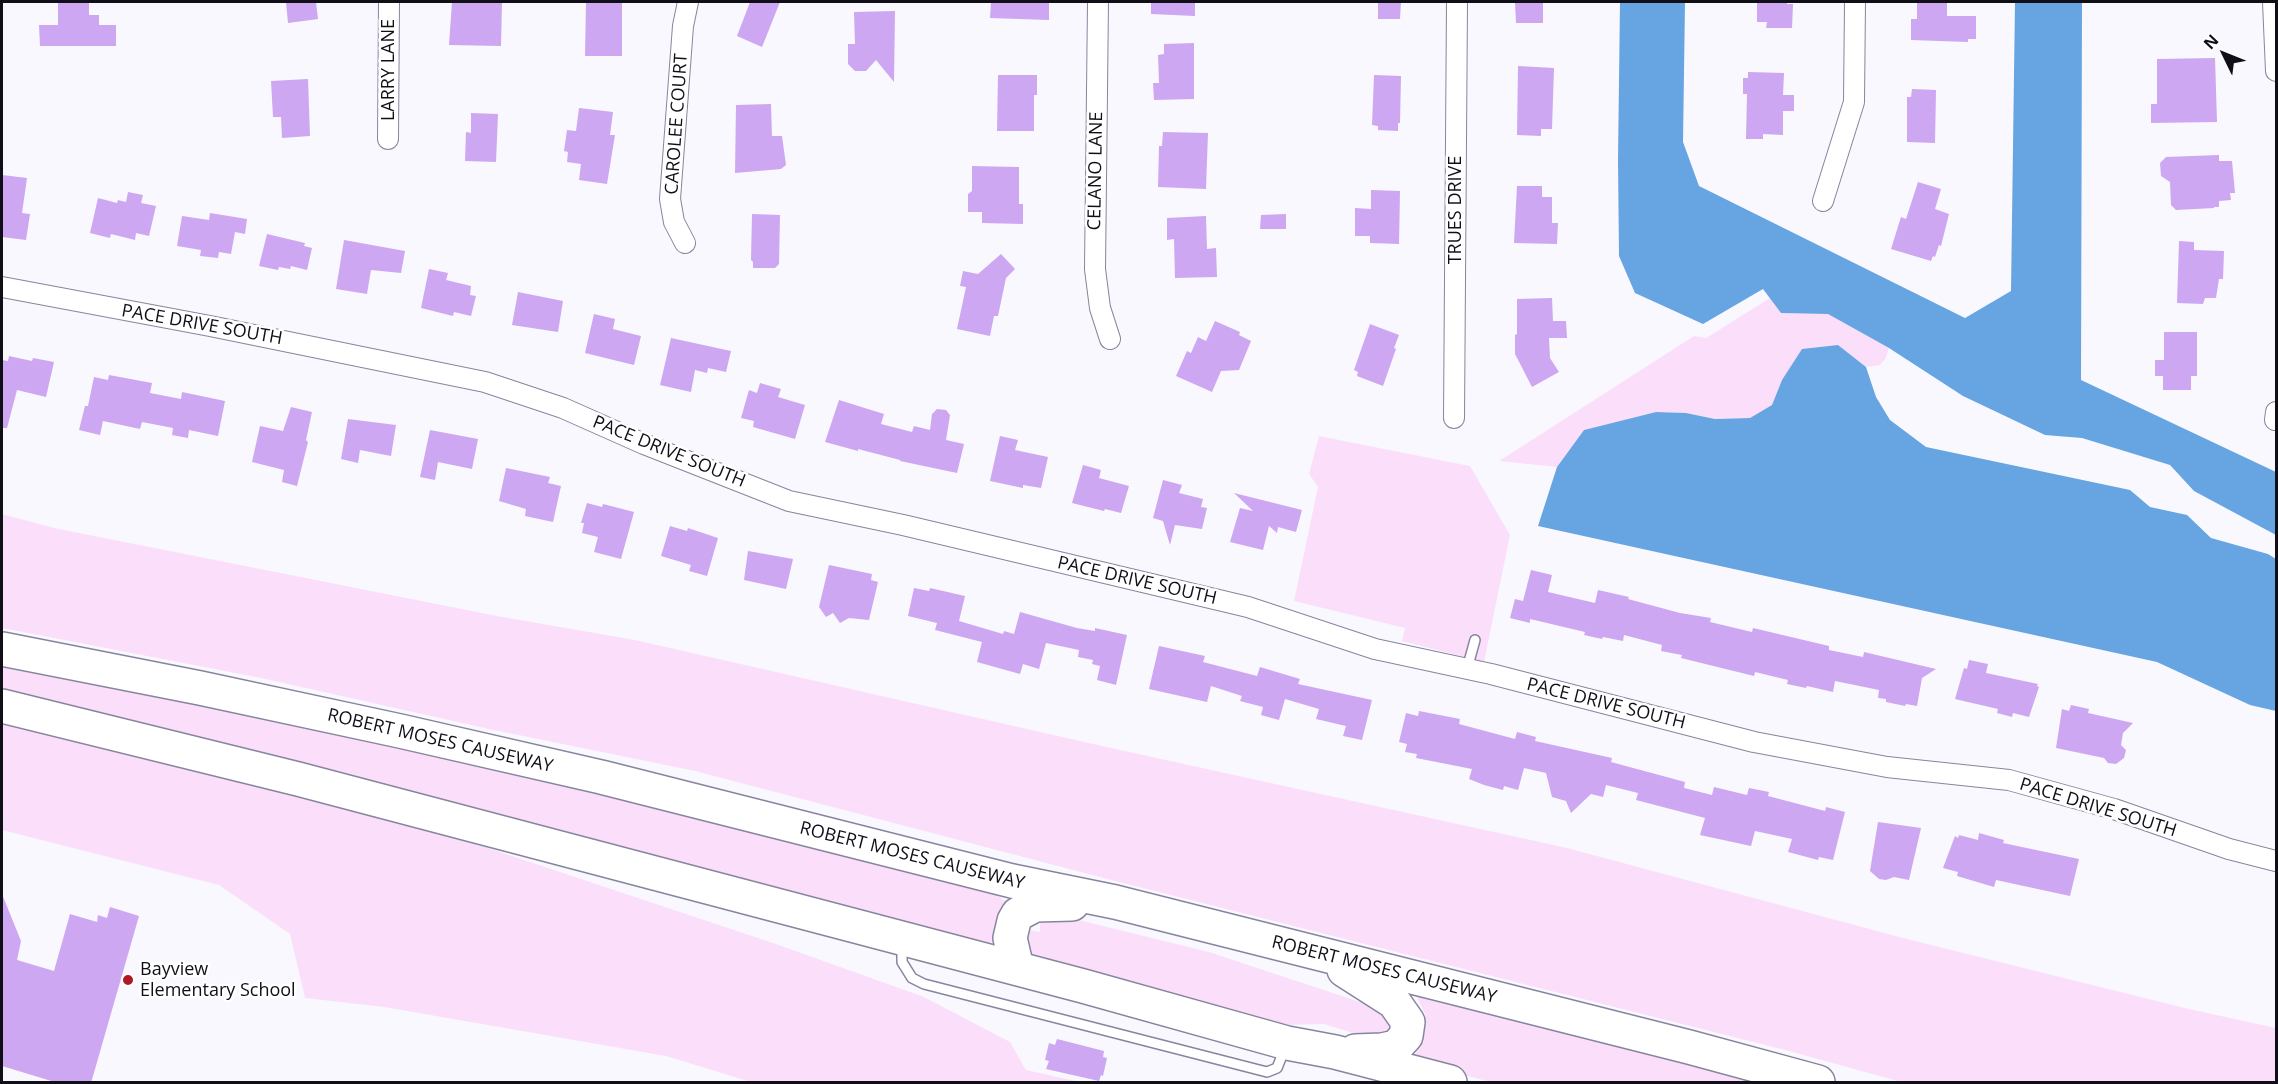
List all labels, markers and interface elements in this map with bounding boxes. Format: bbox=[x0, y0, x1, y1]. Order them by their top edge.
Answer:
street label: LARRY LANE bbox=[378, 19, 400, 121]
north arrow bbox=[2194, 24, 2254, 84]
text: N bbox=[2198, 29, 2223, 54]
street label: CAROLEE COURT bbox=[661, 53, 693, 195]
street label: CELANO LANE bbox=[1084, 111, 1108, 231]
street label: TRUES DRIVE bbox=[1445, 156, 1467, 264]
street label: PACE DRIVE SOUTH bbox=[120, 300, 284, 350]
street label: PACE DRIVE SOUTH bbox=[589, 411, 749, 493]
street label: PACE DRIVE SOUTH bbox=[1055, 552, 1219, 610]
street label: PACE DRIVE SOUTH bbox=[1524, 674, 1688, 734]
street label: ROBERT MOSES CAUSEWAY bbox=[325, 705, 555, 777]
street label: PACE DRIVE SOUTH bbox=[2017, 774, 2179, 842]
street label: ROBERT MOSES CAUSEWAY bbox=[797, 818, 1027, 894]
street label: ROBERT MOSES CAUSEWAY bbox=[1269, 932, 1499, 1008]
place label: Bayview Elementary School bbox=[140, 959, 296, 1002]
marker: Bayview Elementary School bbox=[121, 973, 135, 987]

